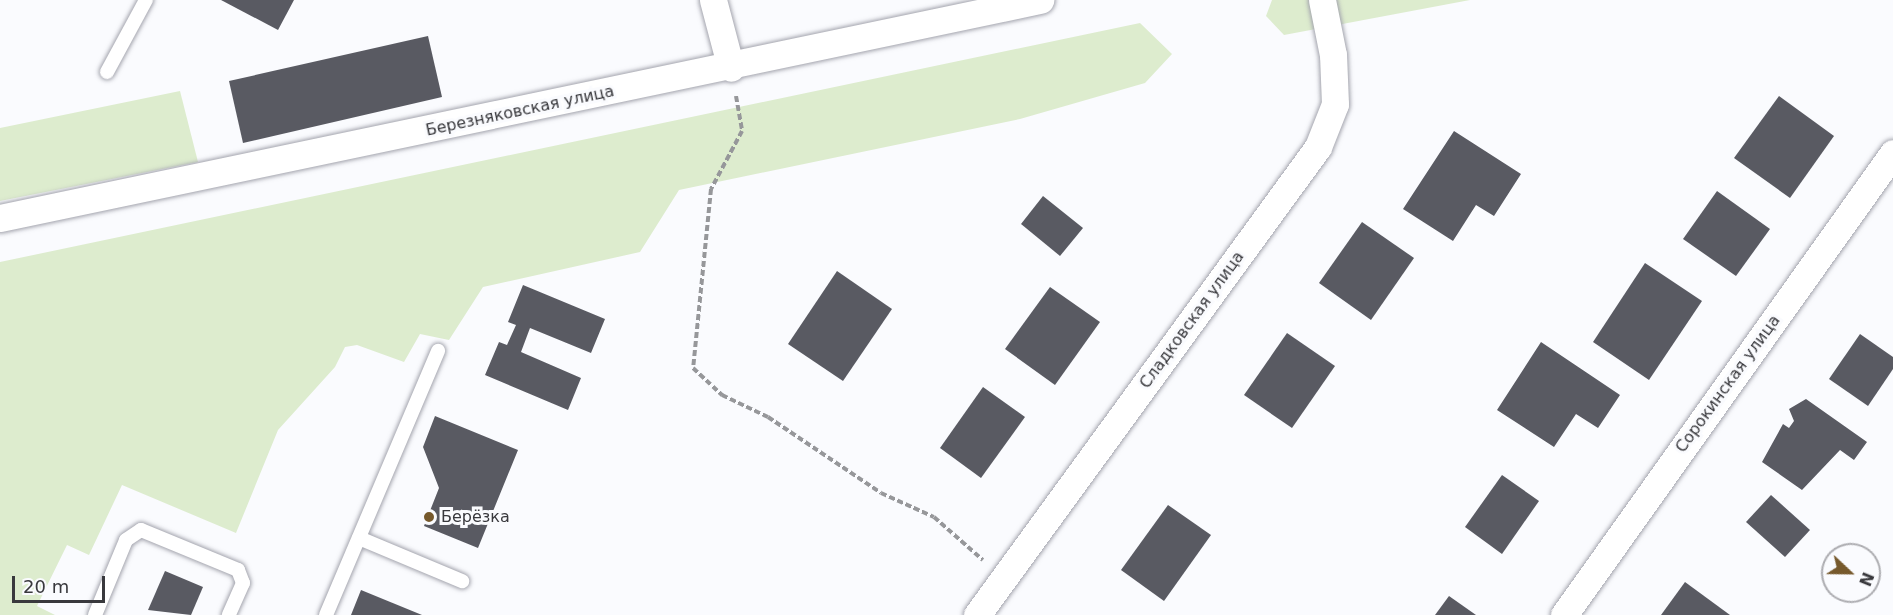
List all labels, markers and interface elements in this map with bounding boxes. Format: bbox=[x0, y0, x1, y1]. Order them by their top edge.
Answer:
street label: Березняковская улица bbox=[424, 82, 616, 140]
street label: Сладковская улица bbox=[1136, 248, 1248, 392]
street label: Сорокинская улица bbox=[1672, 312, 1784, 456]
place label: Берёзка bbox=[441, 507, 510, 527]
marker: Берёзка bbox=[422, 510, 436, 524]
north arrow bbox=[1821, 543, 1881, 603]
scale bar bbox=[15, 564, 108, 602]
text: N bbox=[1855, 569, 1878, 589]
text: 20 m bbox=[23, 576, 69, 597]

